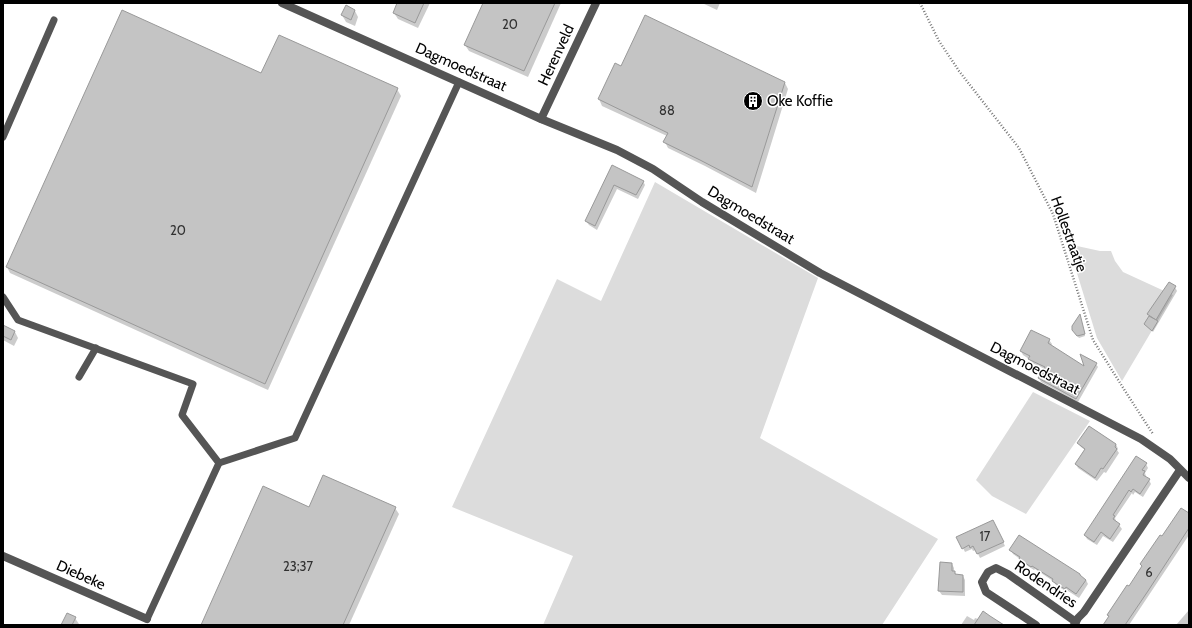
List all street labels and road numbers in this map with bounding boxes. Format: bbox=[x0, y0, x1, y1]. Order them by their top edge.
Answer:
street label: Herenveld bbox=[534, 22, 578, 88]
street label: Dagmoedstraat bbox=[413, 39, 509, 95]
street label: Dagmoedstraat bbox=[704, 182, 798, 248]
street label: Hollestraatje bbox=[1047, 194, 1091, 275]
street label: Dagmoedstraat bbox=[987, 338, 1083, 398]
street label: Diebeke bbox=[54, 556, 109, 594]
street label: Rodendries bbox=[1011, 557, 1081, 611]

